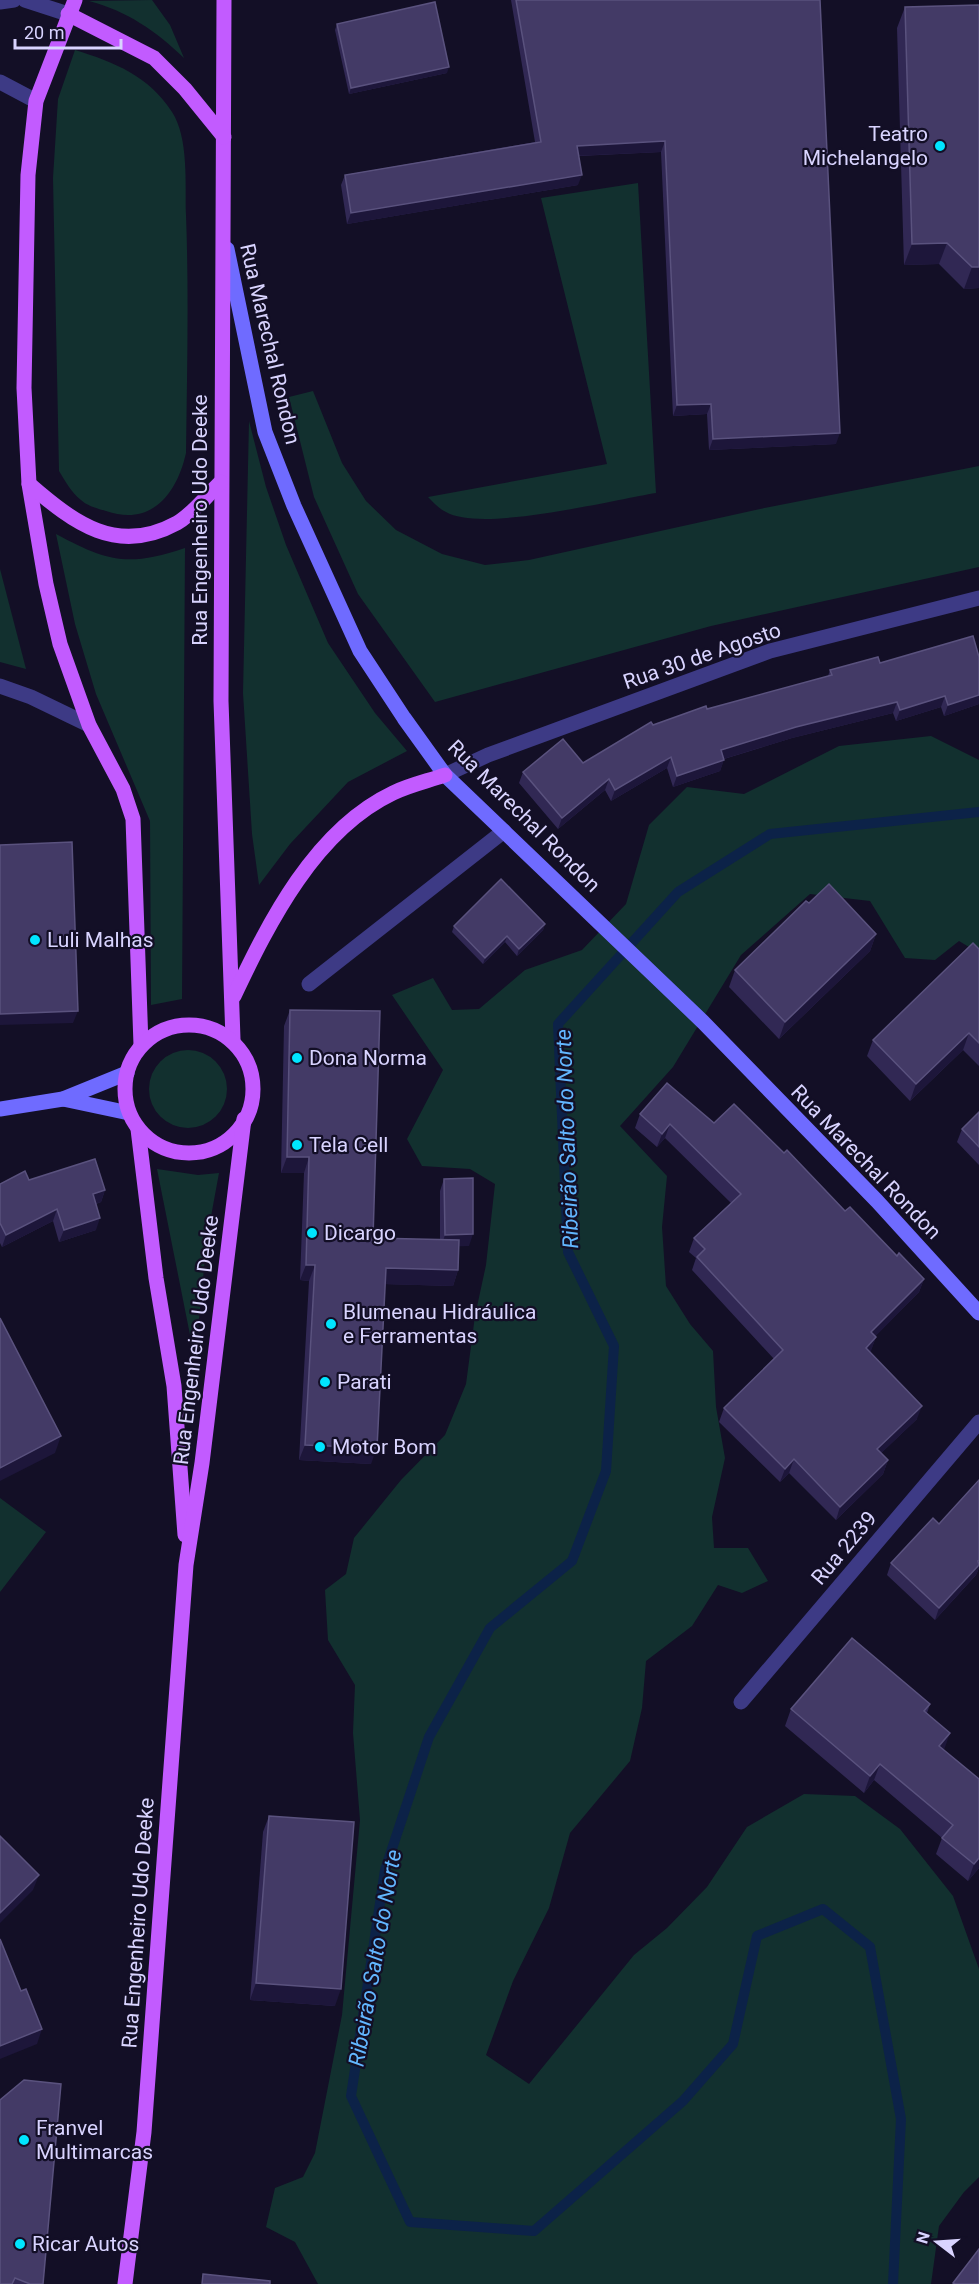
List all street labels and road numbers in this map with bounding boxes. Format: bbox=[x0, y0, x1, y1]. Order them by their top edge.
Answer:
street label: Rua Marechal Rondon bbox=[235, 241, 305, 447]
street label: Rua Engenheiro Udo Deeke bbox=[188, 394, 212, 646]
street label: Rua 30 de Agosto bbox=[620, 618, 784, 694]
street label: Rua Marechal Rondon bbox=[443, 735, 605, 897]
street label: Rua Marechal Rondon bbox=[786, 1080, 946, 1244]
street label: Rua Engenheiro Udo Deeke bbox=[169, 1214, 223, 1466]
street label: Rua 2239 bbox=[806, 1506, 882, 1590]
street label: Rua Engenheiro Udo Deeke bbox=[117, 1797, 159, 2049]

